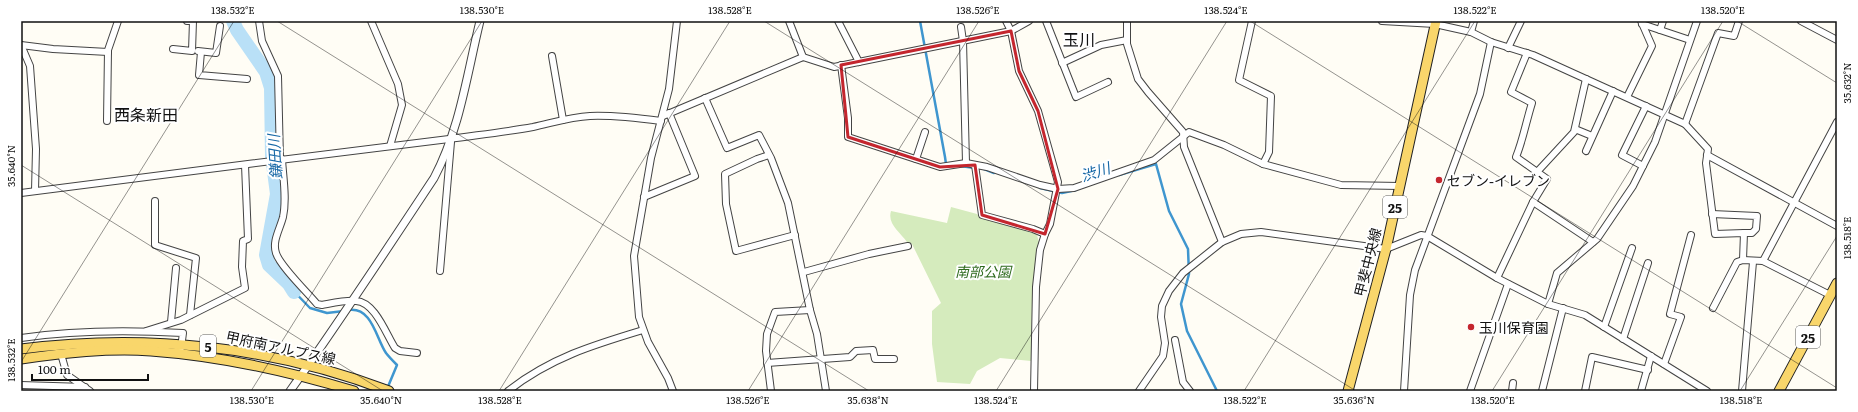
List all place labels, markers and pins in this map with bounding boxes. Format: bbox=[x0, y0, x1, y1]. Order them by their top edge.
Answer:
place label: セブン-イレブン bbox=[1447, 170, 1550, 190]
marker: セブン-イレブン bbox=[1434, 175, 1444, 185]
place label: 玉川保育園 bbox=[1479, 317, 1549, 337]
marker: 玉川保育園 bbox=[1466, 322, 1476, 332]

